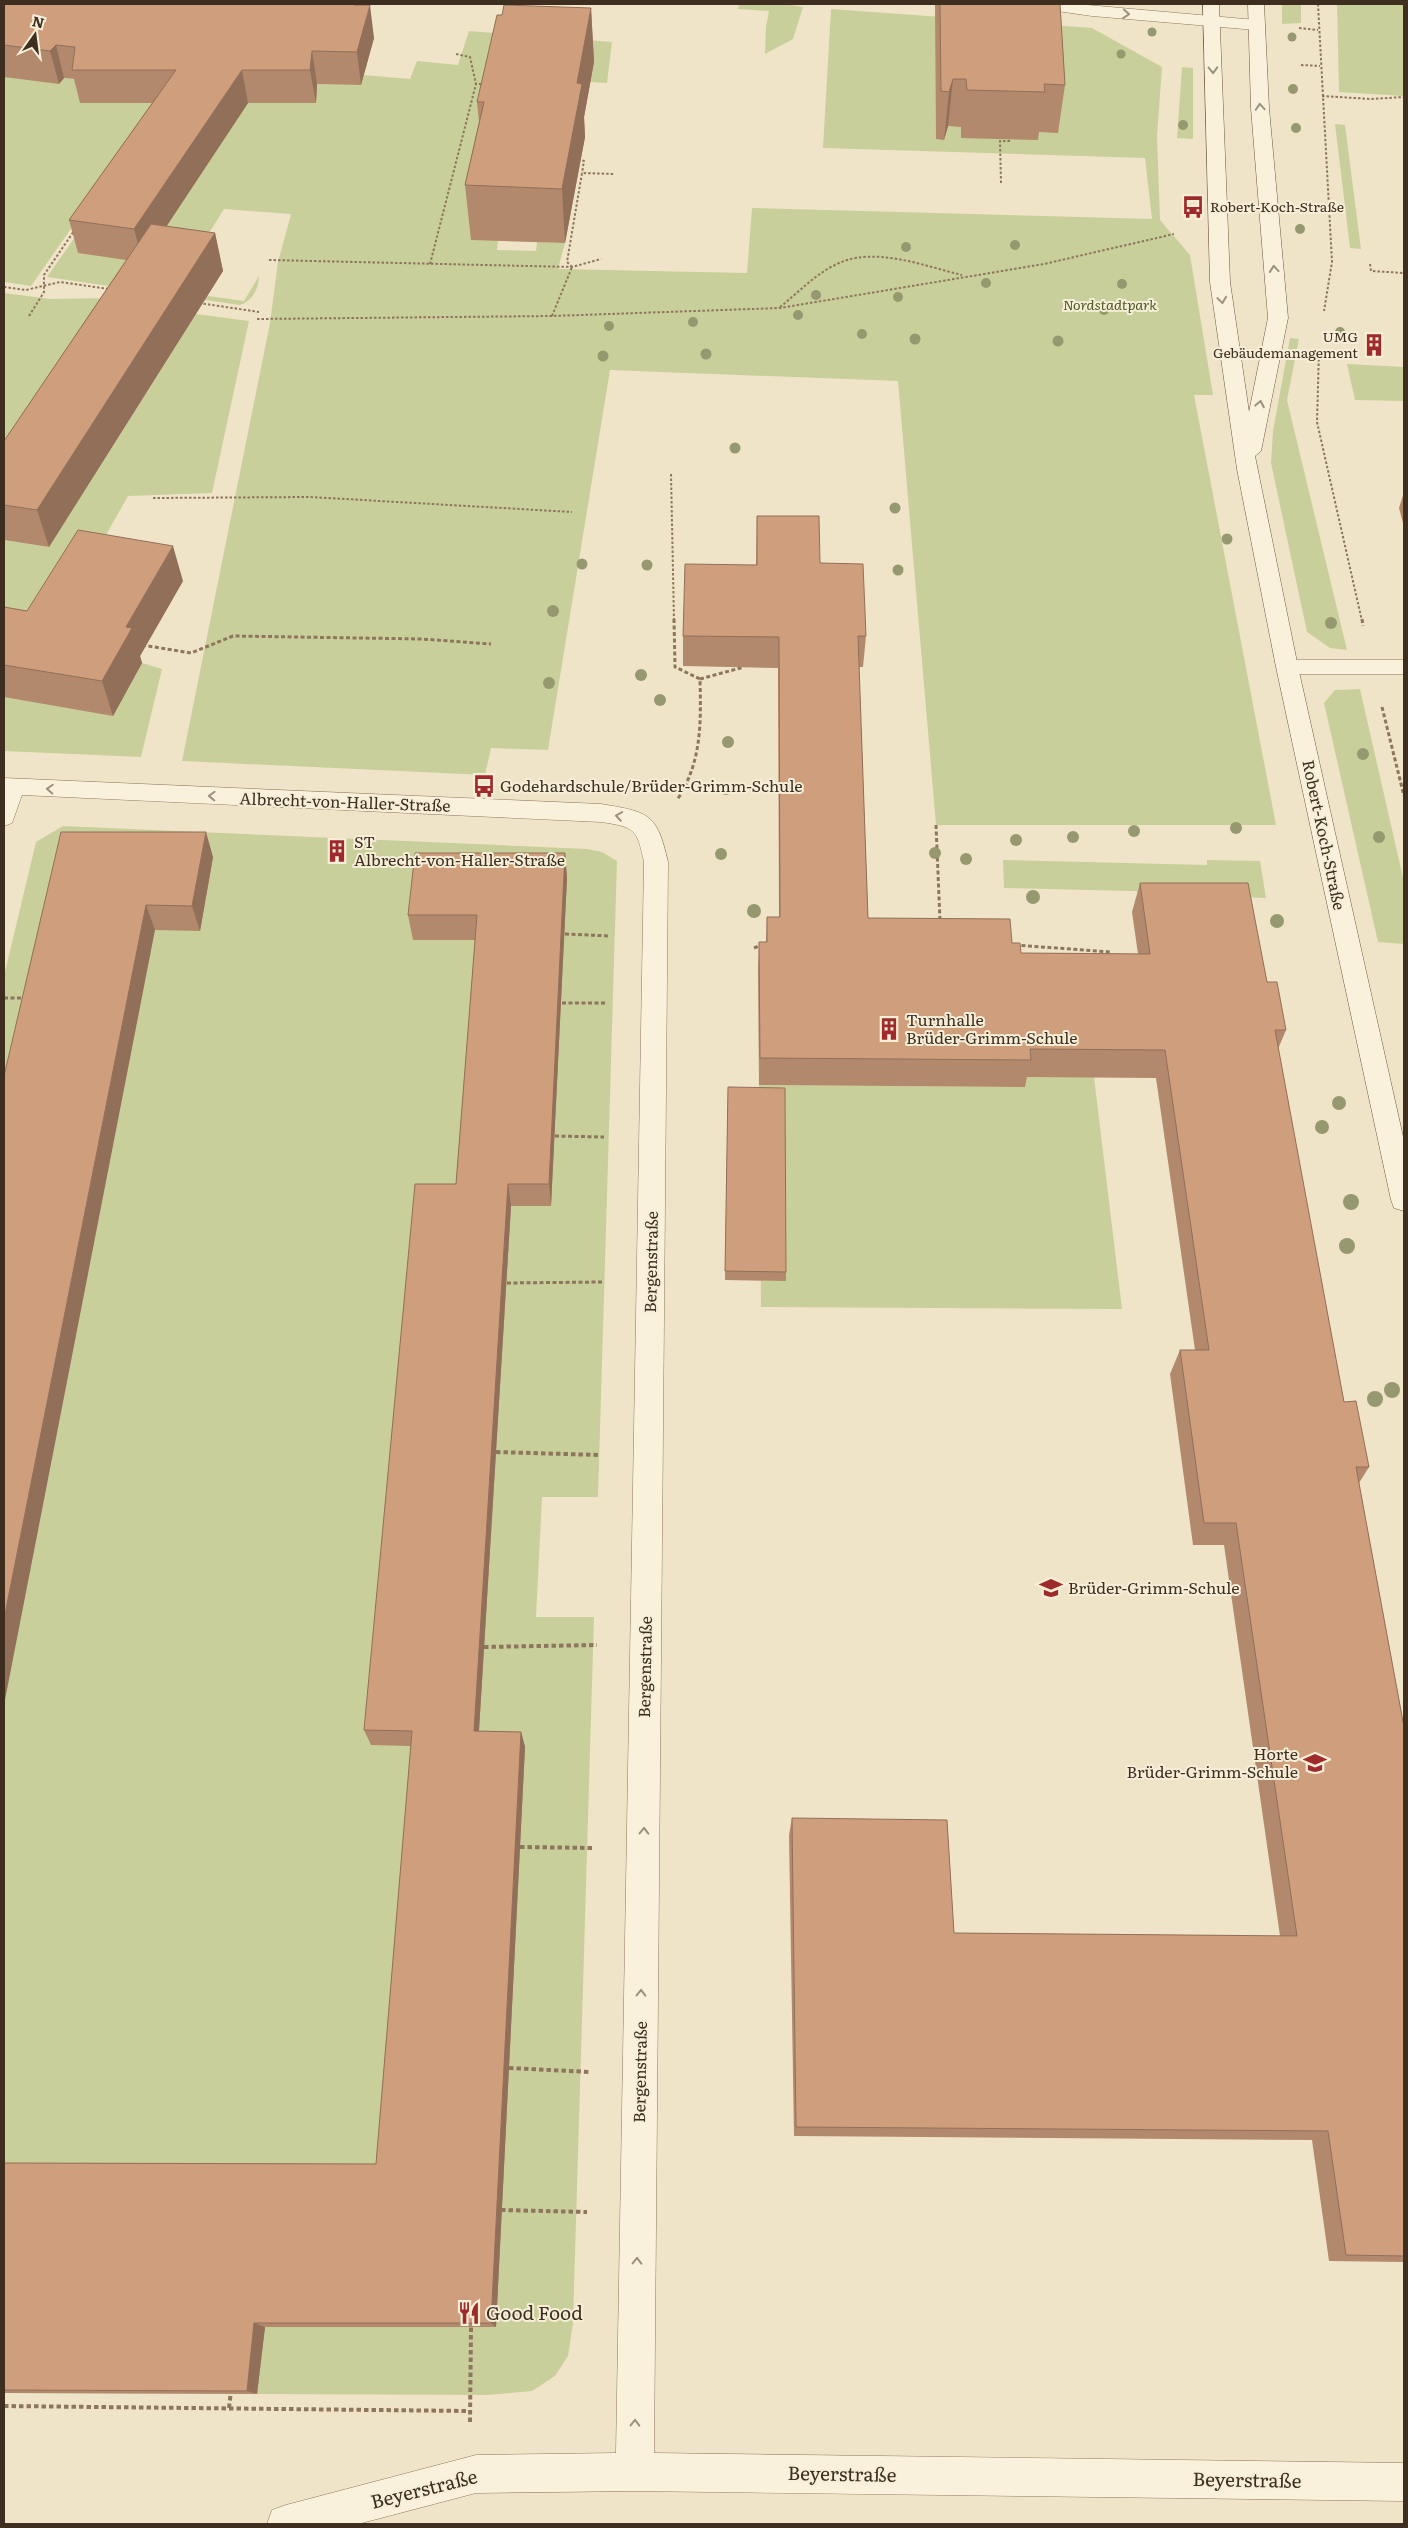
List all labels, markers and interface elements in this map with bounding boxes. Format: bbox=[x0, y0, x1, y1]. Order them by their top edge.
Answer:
one-way arrow bbox=[1123, 8, 1131, 19]
north arrow bbox=[10, 10, 60, 60]
text: N bbox=[30, 10, 47, 33]
one-way arrow bbox=[1208, 66, 1218, 74]
one-way arrow bbox=[1255, 103, 1266, 111]
bus stop icon: Robert-Koch-Straße bbox=[1180, 194, 1206, 220]
place label: Robert-Koch-Straße bbox=[1210, 196, 1344, 216]
one-way arrow bbox=[1268, 265, 1279, 273]
park label: Nordstadtpark bbox=[1063, 294, 1157, 314]
one-way arrow bbox=[1217, 296, 1227, 304]
place label: UMG Gebäudemanagement bbox=[1213, 326, 1358, 362]
building icon: UMG Gebäudemanagement bbox=[1361, 332, 1387, 358]
one-way arrow bbox=[1255, 400, 1265, 409]
street label: Robert-Koch-Straße bbox=[1297, 757, 1353, 912]
bus stop icon: Godehardschule/Brüder-Grimm-Schule bbox=[471, 773, 497, 799]
place label: Godehardschule/Brüder-Grimm-Schule bbox=[500, 773, 803, 797]
one-way arrow bbox=[46, 783, 54, 794]
street label: Albrecht-von-Haller-Straße bbox=[239, 785, 451, 817]
one-way arrow bbox=[208, 791, 216, 801]
one-way arrow bbox=[615, 811, 623, 821]
place label: ST Albrecht-von-Haller-Straße bbox=[354, 829, 565, 871]
building icon: ST Albrecht-von-Haller-Straße bbox=[324, 838, 350, 864]
place label: Turnhalle Brüder-Grimm-Schule bbox=[906, 1007, 1078, 1049]
building icon: Turnhalle Brüder-Grimm-Schule bbox=[876, 1016, 902, 1042]
street label: Bergenstraße bbox=[637, 1211, 663, 1313]
school or university icon: Brüder-Grimm-Schule bbox=[1038, 1575, 1064, 1601]
place label: Brüder-Grimm-Schule bbox=[1068, 1575, 1240, 1599]
street label: Bergenstraße bbox=[631, 1616, 657, 1718]
place label: Horte Brüder-Grimm-Schule bbox=[1126, 1741, 1298, 1783]
school or university icon: Horte Brüder-Grimm-Schule bbox=[1302, 1750, 1328, 1776]
one-way arrow bbox=[639, 1827, 649, 1834]
one-way arrow bbox=[636, 1989, 646, 1997]
street label: Bergenstraße bbox=[626, 2021, 652, 2123]
one-way arrow bbox=[632, 2257, 642, 2264]
place label: Good Food bbox=[486, 2298, 583, 2326]
restaurant icon: Good Food bbox=[456, 2300, 482, 2326]
one-way arrow bbox=[630, 2419, 641, 2427]
street label: Beyerstraße bbox=[787, 2458, 897, 2488]
street label: Beyerstraße bbox=[368, 2461, 480, 2515]
street label: Beyerstraße bbox=[1192, 2464, 1302, 2494]

